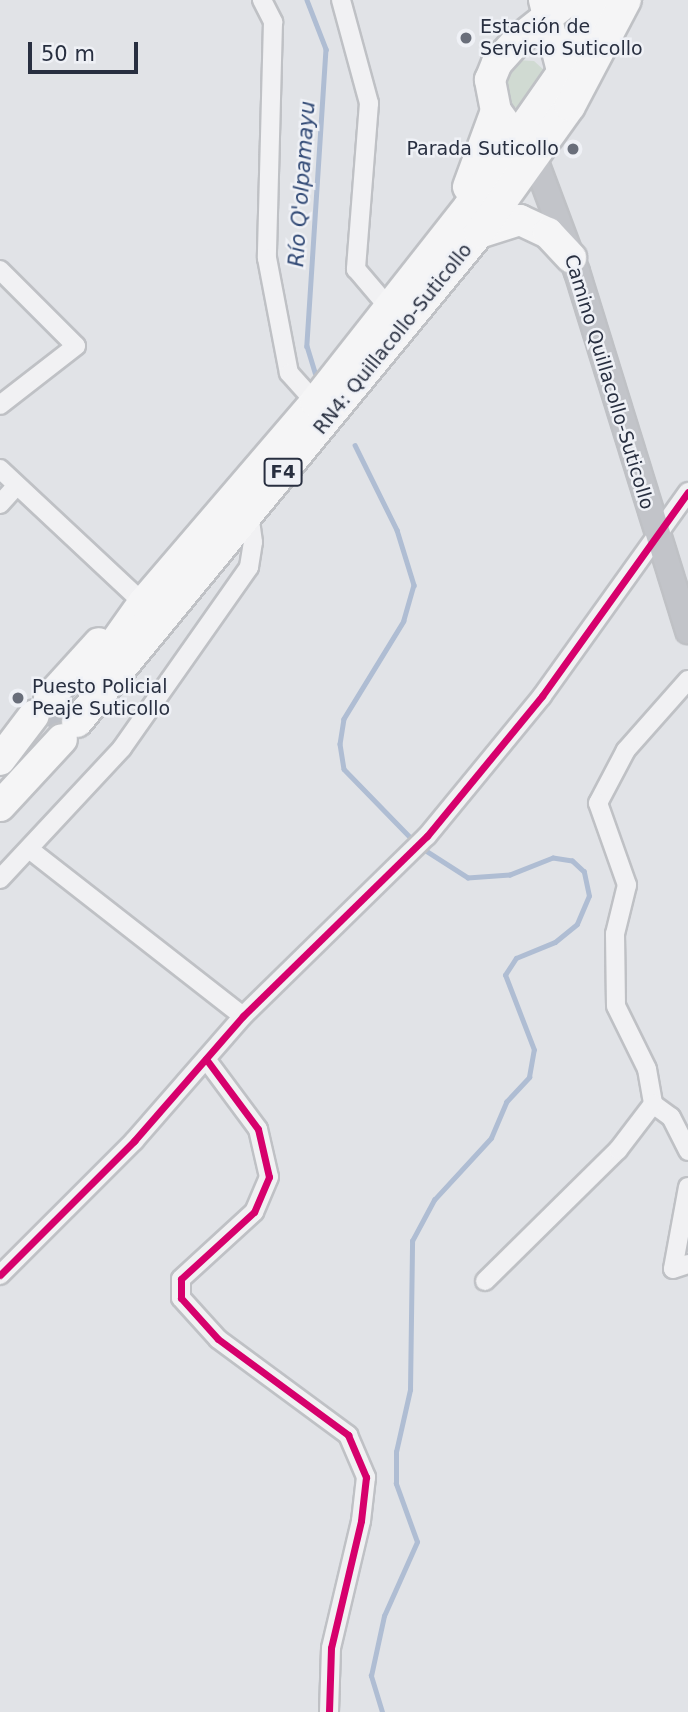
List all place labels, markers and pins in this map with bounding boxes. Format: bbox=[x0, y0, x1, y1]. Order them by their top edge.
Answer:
place label: Estación de Servicio Suticollo bbox=[480, 16, 643, 60]
marker: Estación de Servicio Suticollo bbox=[458, 30, 474, 46]
place label: Parada Suticollo bbox=[406, 138, 559, 160]
marker: Parada Suticollo bbox=[565, 141, 581, 157]
place label: Puesto Policial Peaje Suticollo bbox=[32, 676, 170, 720]
marker: Puesto Policial Peaje Suticollo bbox=[10, 690, 26, 706]

